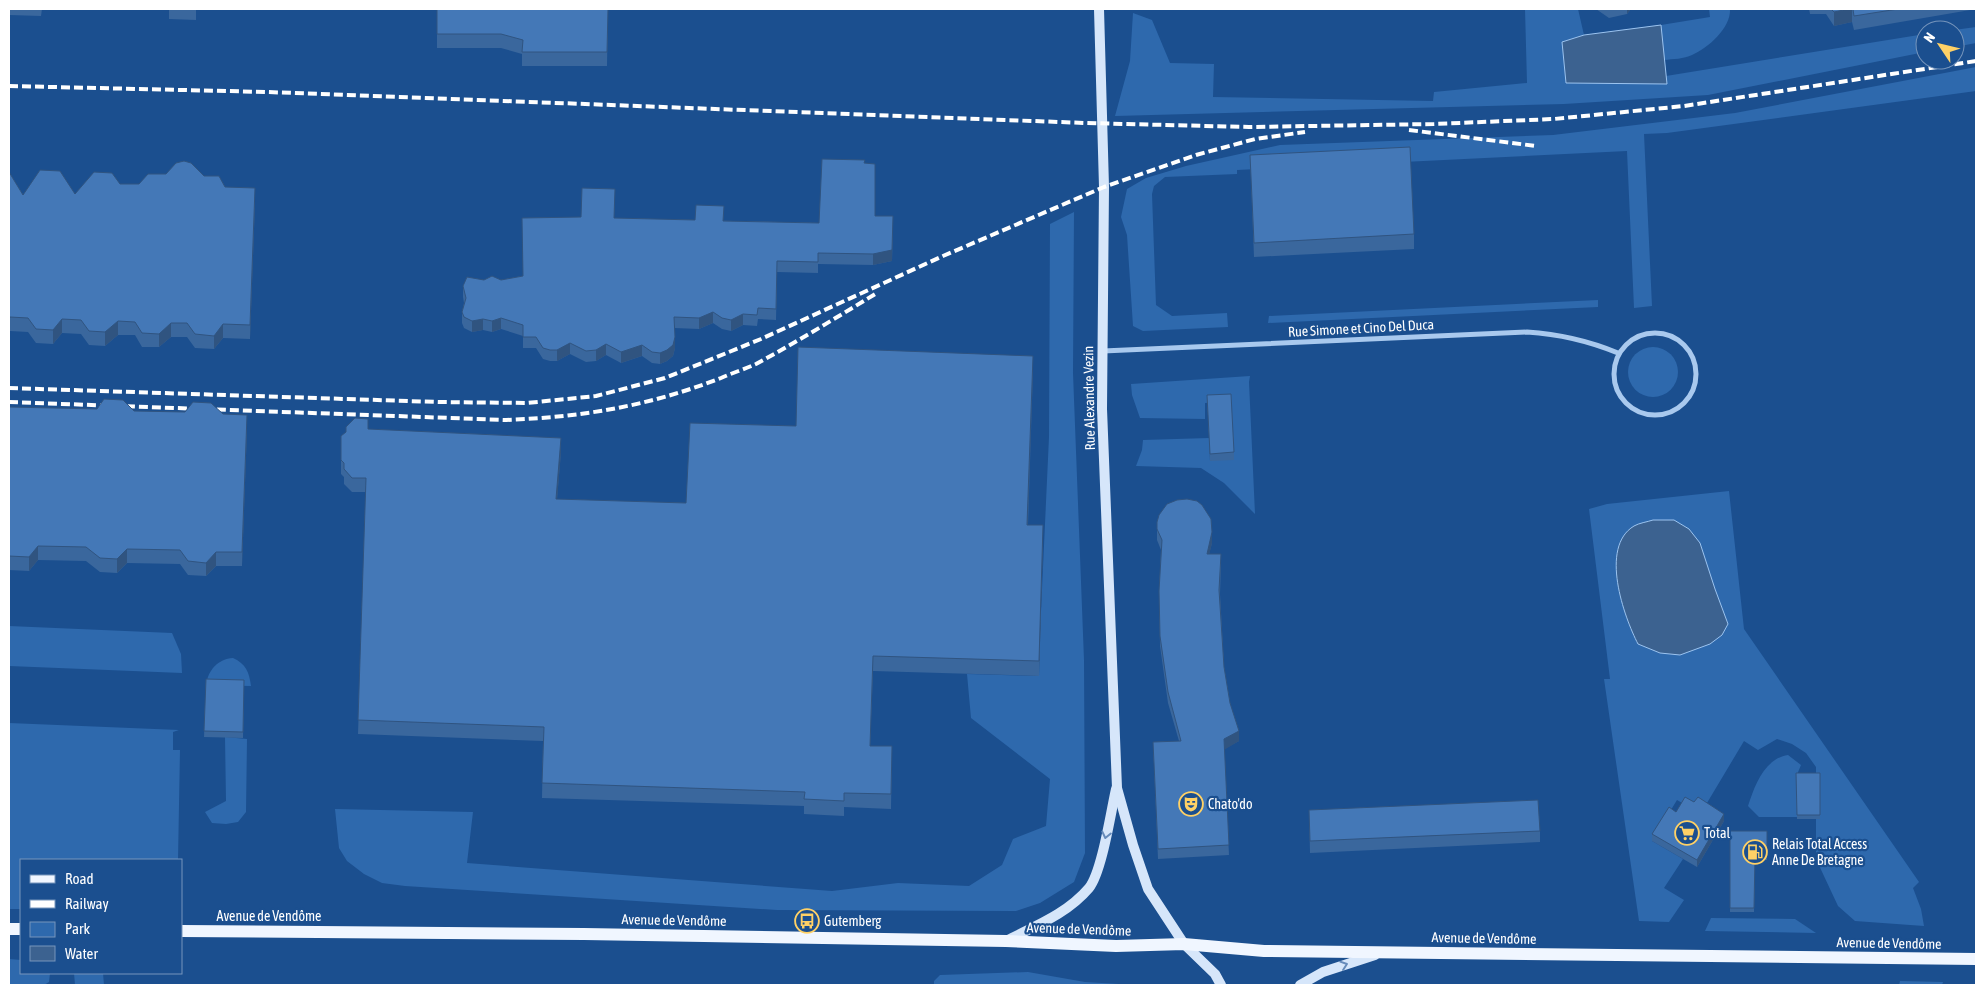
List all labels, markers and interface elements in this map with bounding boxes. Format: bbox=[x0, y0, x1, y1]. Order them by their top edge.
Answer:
north arrow bbox=[1915, 20, 1965, 70]
text: N bbox=[1920, 30, 1938, 46]
street label: Rue Simone et Cino Del Duca bbox=[1288, 316, 1434, 340]
street label: Rue Alexandre Vezin bbox=[1080, 346, 1098, 450]
theatre icon: Chato'do bbox=[1178, 791, 1204, 817]
place label: Chato'do bbox=[1208, 796, 1252, 812]
supermarket icon: Total bbox=[1674, 820, 1700, 846]
place label: Total bbox=[1704, 825, 1730, 841]
one-way arrow bbox=[1101, 831, 1112, 840]
place label: Relais Total Access Anne De Bretagne bbox=[1772, 836, 1867, 868]
fuel station icon: Relais Total Access Anne De Bretagne bbox=[1742, 839, 1768, 865]
legend bbox=[20, 859, 182, 974]
text: Road bbox=[65, 870, 94, 887]
text: Railway bbox=[65, 895, 109, 912]
street label: Avenue de Vendôme bbox=[217, 908, 321, 924]
bus stop icon: Gutemberg bbox=[794, 908, 820, 934]
street label: Avenue de Vendôme bbox=[621, 911, 727, 929]
place label: Gutemberg bbox=[824, 913, 881, 929]
street label: Avenue de Vendôme bbox=[1026, 919, 1132, 939]
text: Park bbox=[65, 920, 90, 937]
street label: Avenue de Vendôme bbox=[1431, 929, 1537, 947]
street label: Avenue de Vendôme bbox=[1836, 934, 1942, 952]
text: Water bbox=[65, 945, 98, 962]
one-way arrow bbox=[1340, 961, 1348, 971]

